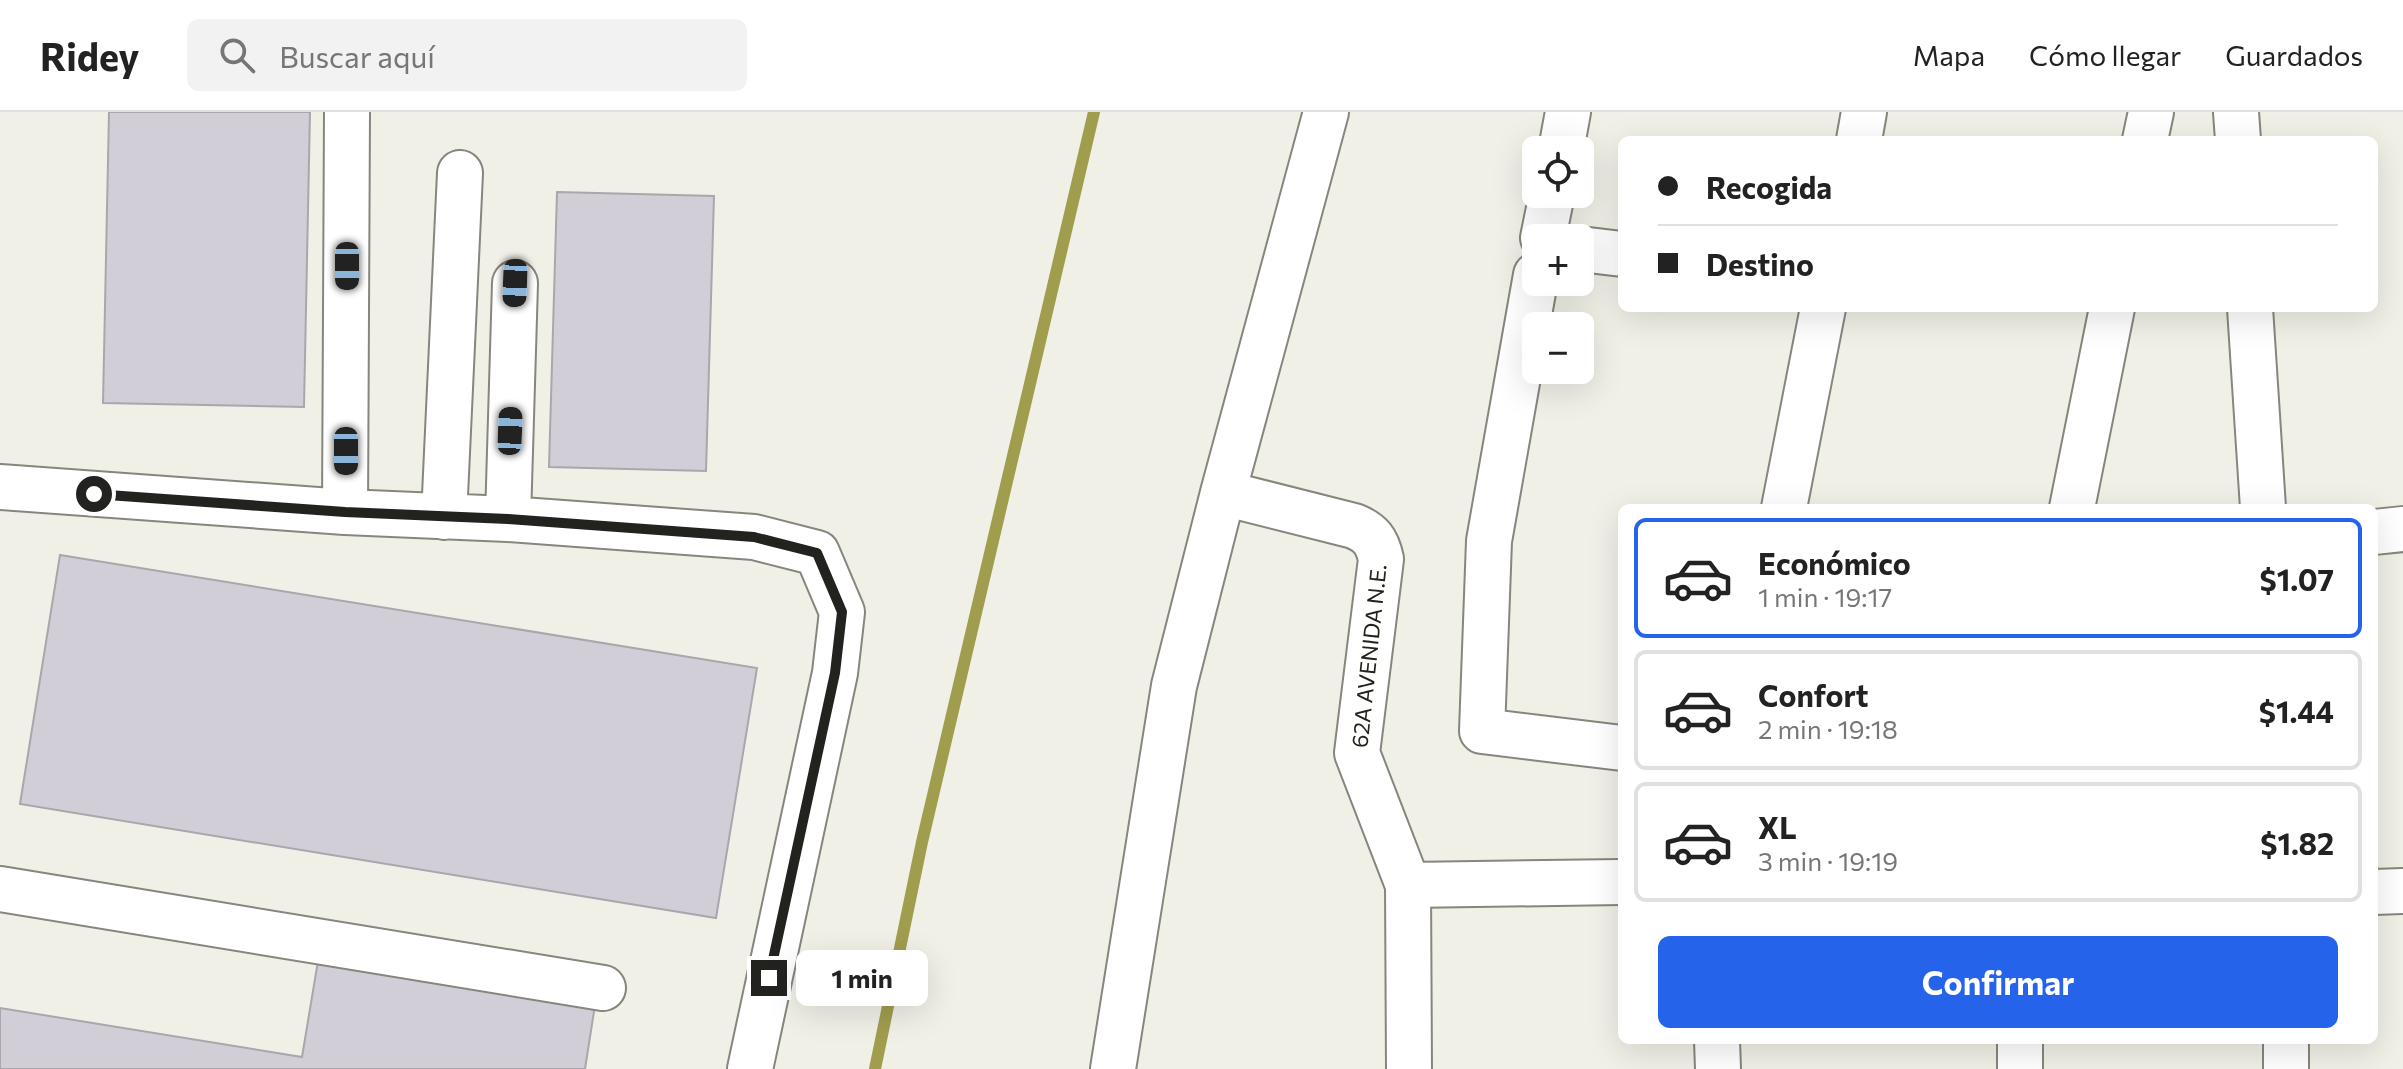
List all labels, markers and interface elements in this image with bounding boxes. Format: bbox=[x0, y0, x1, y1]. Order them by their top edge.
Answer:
search box bbox=[187, 19, 747, 91]
text: Ridey bbox=[40, 32, 139, 79]
icon: search bbox=[215, 33, 259, 77]
text: Buscar aquí bbox=[279, 37, 435, 74]
text: Mapa bbox=[1913, 38, 1985, 72]
text: Cómo llegar bbox=[2029, 38, 2181, 72]
text: Guardados bbox=[2225, 38, 2363, 72]
map controls bbox=[1522, 136, 1594, 384]
button: locate bbox=[1522, 136, 1594, 208]
text: Recogida bbox=[1706, 168, 1832, 205]
button: + bbox=[1522, 224, 1594, 296]
car bbox=[335, 242, 359, 290]
text: Destino bbox=[1706, 245, 1814, 282]
car bbox=[502, 259, 528, 307]
button: − bbox=[1522, 312, 1594, 384]
car bbox=[497, 407, 523, 455]
car bbox=[334, 427, 358, 475]
route start bbox=[76, 476, 112, 512]
icon: car bbox=[1662, 542, 1734, 614]
text: Económico bbox=[1758, 544, 1911, 581]
text: $1.07 bbox=[2260, 560, 2334, 597]
street label: 62A AVENIDA N.E. bbox=[1345, 563, 1392, 749]
text: 1 min · 19:17 bbox=[1758, 581, 1892, 612]
icon: car bbox=[1662, 674, 1734, 746]
text: Confort bbox=[1758, 676, 1869, 713]
text: $1.44 bbox=[2259, 692, 2334, 729]
text: 2 min · 19:18 bbox=[1758, 713, 1898, 744]
icon: car bbox=[1662, 806, 1734, 878]
text: XL bbox=[1758, 808, 1797, 845]
text: $1.82 bbox=[2260, 824, 2334, 861]
text: 3 min · 19:19 bbox=[1758, 845, 1898, 876]
button: Confirmar bbox=[1658, 936, 2338, 1028]
callout: 1 min bbox=[797, 950, 929, 1006]
route end bbox=[751, 960, 787, 996]
text: 1 min bbox=[831, 962, 893, 993]

